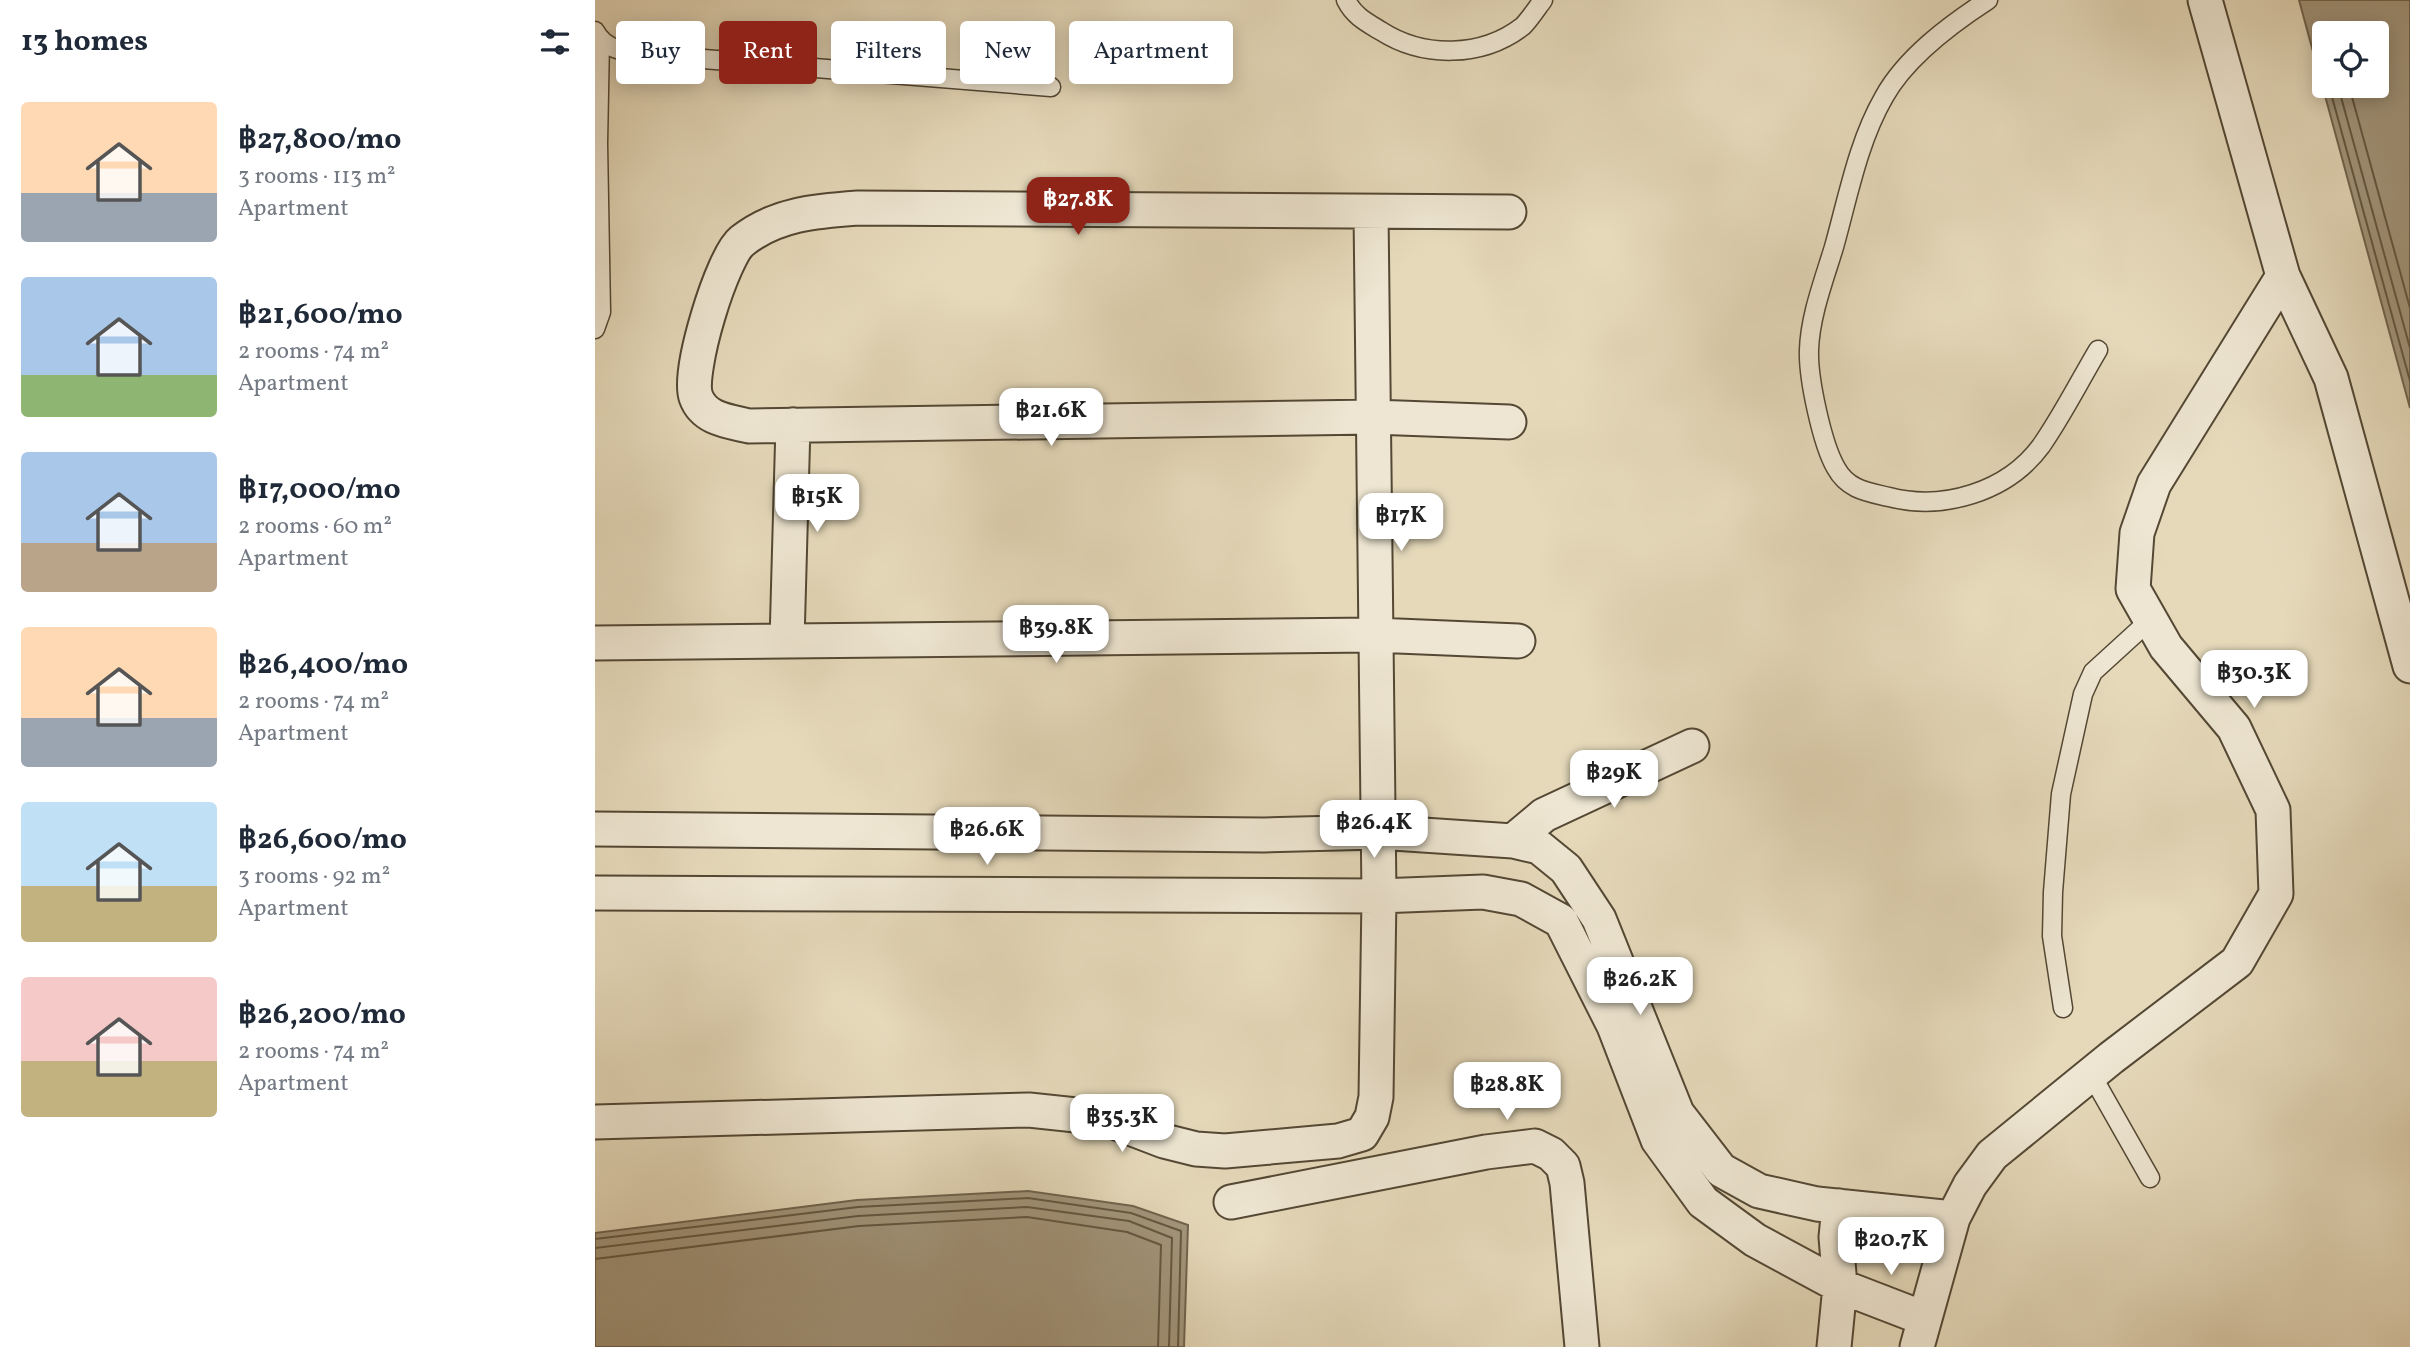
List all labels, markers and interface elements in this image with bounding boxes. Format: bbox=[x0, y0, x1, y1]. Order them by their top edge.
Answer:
text: 13 homes bbox=[21, 21, 148, 63]
chip: Buy bbox=[616, 21, 705, 84]
chip: Rent bbox=[719, 21, 817, 84]
chip: Filters bbox=[831, 21, 946, 84]
chip: New bbox=[960, 21, 1055, 84]
chip: Apartment bbox=[1069, 21, 1233, 84]
map controls bbox=[2312, 21, 2389, 98]
button: locate bbox=[2312, 21, 2389, 98]
icon: filters bbox=[536, 23, 574, 61]
text: ฿27,800/mo bbox=[238, 119, 401, 161]
icon: home bbox=[77, 130, 161, 214]
text: 3 rooms · 113 m² bbox=[238, 161, 396, 193]
pin: ฿27.8K bbox=[1021, 177, 1135, 237]
text: ฿27.8K bbox=[1043, 184, 1113, 216]
text: Apartment bbox=[238, 193, 349, 225]
text: ฿21,600/mo bbox=[238, 294, 403, 336]
icon: home bbox=[77, 305, 161, 389]
text: 2 rooms · 74 m² bbox=[238, 336, 389, 368]
text: Apartment bbox=[238, 368, 349, 400]
pin: ฿21.6K bbox=[994, 388, 1108, 448]
text: ฿21.6K bbox=[1015, 395, 1087, 427]
text: ฿17,000/mo bbox=[238, 469, 401, 511]
pin: ฿15K bbox=[776, 475, 858, 534]
icon: home bbox=[77, 480, 161, 564]
text: ฿15K bbox=[791, 481, 843, 513]
pin: ฿17K bbox=[1360, 494, 1442, 553]
text: ฿17K bbox=[1375, 500, 1427, 532]
text: 2 rooms · 60 m² bbox=[238, 511, 392, 543]
text: Apartment bbox=[238, 543, 349, 575]
pin: ฿39.8K bbox=[999, 606, 1113, 665]
text: ฿39.8K bbox=[1019, 612, 1093, 644]
text: ฿26,400/mo bbox=[238, 644, 408, 686]
pin: ฿30.3K bbox=[2197, 650, 2311, 710]
icon: home bbox=[77, 655, 161, 739]
text: ฿30.3K bbox=[2217, 657, 2291, 689]
text: 2 rooms · 74 m² bbox=[238, 686, 389, 718]
text: Apartment bbox=[238, 718, 349, 750]
pin: ฿29K bbox=[1573, 750, 1655, 810]
text: ฿29K bbox=[1586, 757, 1642, 789]
pin: ฿26.4K bbox=[1317, 800, 1431, 860]
text: ฿26.4K bbox=[1336, 807, 1412, 839]
pin: ฿26.6K bbox=[930, 808, 1044, 867]
text: ฿26.6K bbox=[949, 814, 1025, 846]
text: ฿26,600/mo bbox=[238, 819, 407, 861]
icon: home bbox=[77, 830, 161, 914]
text: 3 rooms · 92 m² bbox=[238, 861, 390, 893]
text: Apartment bbox=[238, 893, 349, 925]
pin: ฿26.2K bbox=[1583, 958, 1697, 1017]
text: ฿26.2K bbox=[1603, 964, 1677, 996]
text: ฿26,200/mo bbox=[238, 994, 406, 1036]
icon: home bbox=[77, 1005, 161, 1089]
text: 2 rooms · 74 m² bbox=[238, 1036, 389, 1068]
pin: ฿28.8K bbox=[1450, 1062, 1564, 1122]
text: Apartment bbox=[238, 1068, 349, 1100]
text: ฿28.8K bbox=[1470, 1069, 1544, 1101]
pin: ฿35.3K bbox=[1065, 1094, 1179, 1154]
text: ฿35.3K bbox=[1086, 1101, 1158, 1133]
pin: ฿20.7K bbox=[1834, 1218, 1948, 1277]
text: ฿20.7K bbox=[1854, 1224, 1928, 1256]

